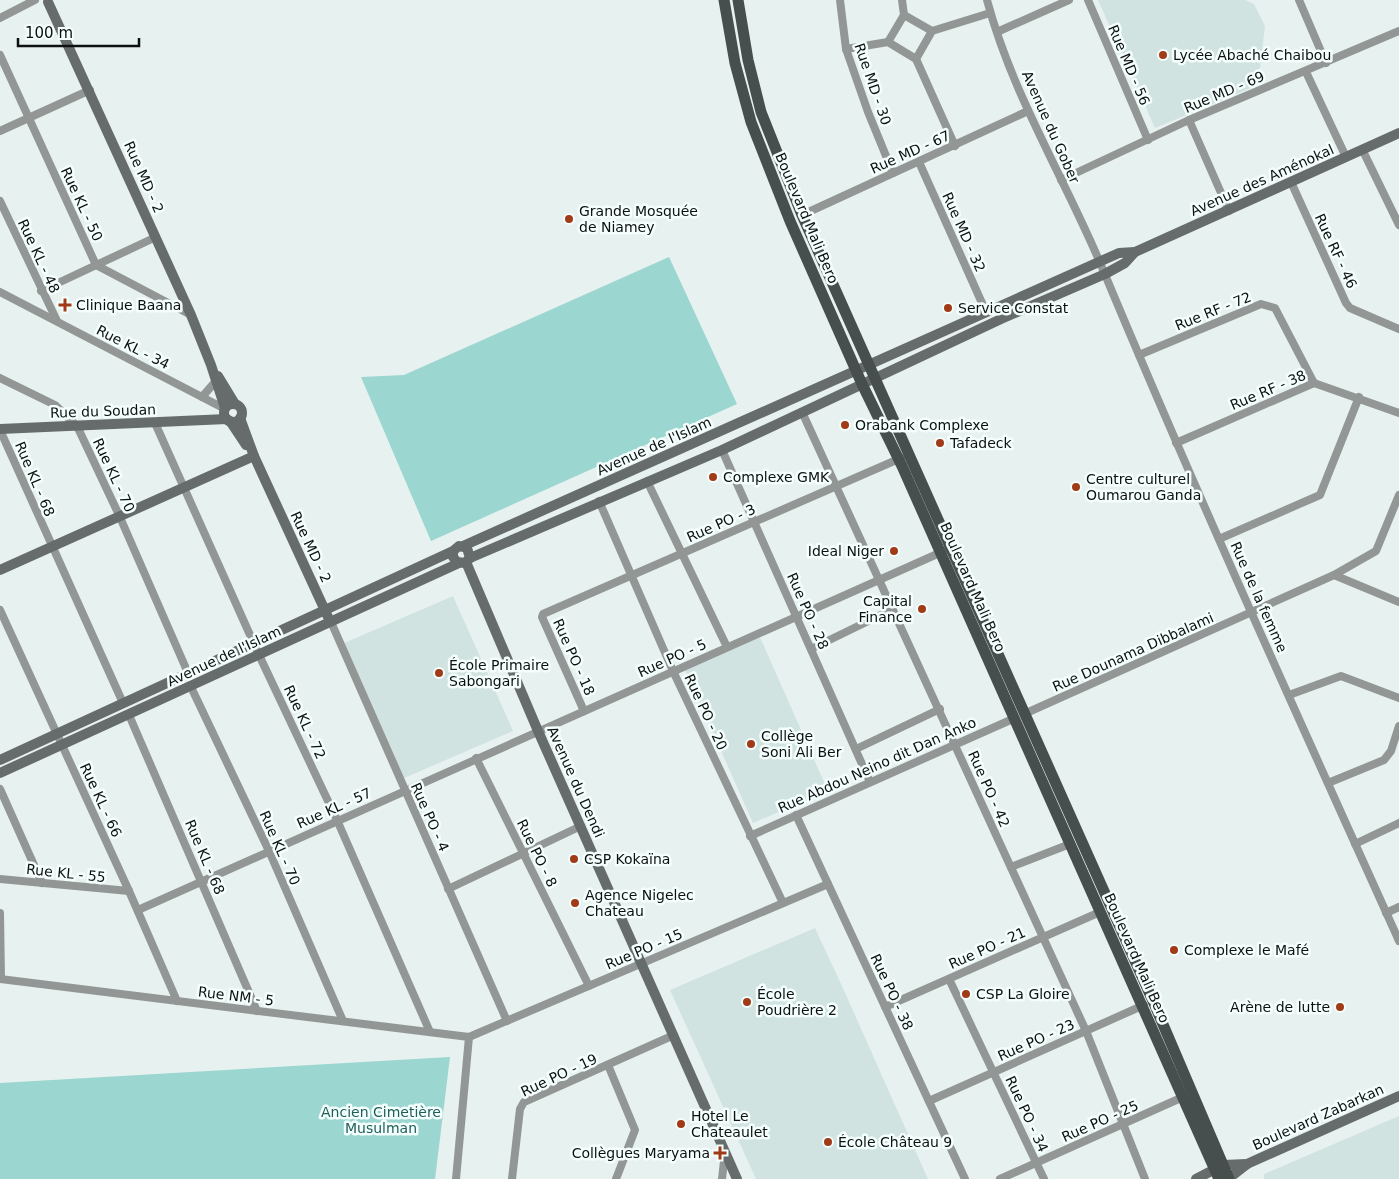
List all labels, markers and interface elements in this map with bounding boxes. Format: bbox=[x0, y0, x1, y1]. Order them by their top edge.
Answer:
scale bar bbox=[18, 15, 139, 47]
street label: Rue MD - 56 bbox=[1105, 22, 1153, 108]
text: 100 m bbox=[25, 24, 73, 42]
street label: Rue MD - 30 bbox=[851, 41, 895, 127]
place label: Lycée Abaché Chaibou bbox=[1173, 47, 1331, 63]
marker: Lycée Abaché Chaibou bbox=[1157, 49, 1169, 61]
street label: Avenue du Gober bbox=[1019, 68, 1083, 186]
street label: Rue MD - 69 bbox=[1181, 68, 1267, 116]
street label: Rue MD - 67 bbox=[868, 127, 952, 177]
street label: Rue MD - 2 bbox=[121, 139, 167, 215]
street label: Avenue des Aménokal bbox=[1188, 141, 1336, 219]
street label: Boulevard Mali Bero bbox=[772, 150, 842, 286]
street label: Rue KL - 50 bbox=[58, 164, 106, 244]
street label: Rue MD - 32 bbox=[939, 190, 989, 274]
place label: Grande Mosquée de Niamey bbox=[579, 203, 698, 235]
street label: Rue RF - 46 bbox=[1312, 211, 1360, 291]
marker: Grande Mosquée de Niamey bbox=[563, 213, 575, 225]
street label: Rue KL - 48 bbox=[15, 216, 63, 296]
street label: Rue RF - 72 bbox=[1173, 288, 1253, 334]
place label: Clinique Baana bbox=[76, 297, 181, 313]
marker: Clinique Baana bbox=[58, 298, 72, 312]
place label: Service Constat bbox=[958, 300, 1069, 316]
marker: Service Constat bbox=[942, 302, 954, 314]
street label: Rue KL - 34 bbox=[94, 322, 172, 372]
street label: Rue RF - 38 bbox=[1228, 367, 1308, 413]
street label: Rue du Soudan bbox=[50, 401, 156, 421]
street label: Avenue de l'Islam bbox=[594, 414, 714, 478]
place label: Orabank Complexe bbox=[855, 417, 989, 433]
marker: Orabank Complexe bbox=[839, 419, 851, 431]
street label: Rue KL - 70 bbox=[90, 435, 138, 515]
place label: Tafadeck bbox=[949, 435, 1013, 451]
marker: Tafadeck bbox=[934, 437, 946, 449]
street label: Rue KL - 68 bbox=[12, 439, 58, 519]
place label: Complexe GMK bbox=[723, 469, 830, 485]
marker: Complexe GMK bbox=[707, 471, 719, 483]
place label: Centre culturel Oumarou Ganda bbox=[1086, 471, 1201, 503]
marker: Centre culturel Oumarou Ganda bbox=[1070, 481, 1082, 493]
street label: Rue PO - 3 bbox=[684, 501, 758, 545]
street label: Rue MD - 2 bbox=[288, 509, 334, 585]
street label: Boulevard Mali Bero bbox=[937, 520, 1009, 654]
street label: Rue de la femme bbox=[1227, 539, 1291, 655]
place label: Ideal Niger bbox=[808, 543, 884, 559]
marker: Ideal Niger bbox=[888, 545, 900, 557]
street label: Rue PO - 28 bbox=[784, 570, 832, 652]
place label: Capital Finance bbox=[858, 593, 912, 625]
marker: Capital Finance bbox=[916, 603, 928, 615]
street label: Rue Dounama Dibbalami bbox=[1050, 609, 1216, 695]
street label: Rue PO - 18 bbox=[550, 616, 598, 698]
street label: Avenue de l'Islam bbox=[165, 623, 283, 689]
street label: Rue PO - 5 bbox=[635, 636, 709, 680]
place label: École Primaire Sabongari bbox=[449, 657, 549, 689]
marker: École Primaire Sabongari bbox=[433, 667, 445, 679]
street label: Rue PO - 20 bbox=[681, 671, 731, 753]
street label: Rue KL - 72 bbox=[281, 682, 329, 762]
street label: Rue Abdou Neino dit Dan Anko bbox=[775, 714, 979, 816]
street label: Avenue du Dendi bbox=[544, 724, 608, 840]
place label: Collège Soni Ali Ber bbox=[761, 728, 842, 760]
marker: Collège Soni Ali Ber bbox=[745, 738, 757, 750]
street label: Rue PO - 42 bbox=[965, 748, 1013, 830]
street label: Rue KL - 66 bbox=[77, 760, 125, 840]
street label: Rue PO - 4 bbox=[408, 780, 452, 854]
street label: Rue KL - 57 bbox=[294, 784, 374, 832]
street label: Rue KL - 70 bbox=[256, 808, 304, 888]
street label: Rue KL - 68 bbox=[182, 817, 228, 897]
street label: Rue PO - 8 bbox=[514, 817, 560, 889]
place label: CSP Kokaïna bbox=[584, 851, 670, 867]
marker: CSP Kokaïna bbox=[568, 853, 580, 865]
street label: Rue KL - 55 bbox=[25, 861, 107, 885]
place label: Agence Nigelec Chateau bbox=[585, 887, 694, 919]
street label: Boulevard Mali Bero bbox=[1101, 891, 1173, 1025]
marker: Agence Nigelec Chateau bbox=[569, 897, 581, 909]
street label: Rue PO - 21 bbox=[946, 924, 1028, 972]
street label: Rue PO - 15 bbox=[603, 926, 685, 972]
place label: Complexe le Mafé bbox=[1184, 942, 1309, 958]
marker: Complexe le Mafé bbox=[1168, 944, 1180, 956]
street label: Rue PO - 38 bbox=[867, 951, 917, 1033]
street label: Rue NM - 5 bbox=[197, 983, 275, 1009]
place label: École Poudrière 2 bbox=[757, 986, 837, 1018]
place label: CSP La Gloire bbox=[976, 986, 1070, 1002]
marker: CSP La Gloire bbox=[960, 988, 972, 1000]
marker: École Poudrière 2 bbox=[741, 996, 753, 1008]
place label: Arène de lutte bbox=[1230, 999, 1330, 1015]
marker: Arène de lutte bbox=[1334, 1001, 1346, 1013]
street label: Rue PO - 23 bbox=[995, 1016, 1077, 1064]
street label: Rue PO - 19 bbox=[518, 1050, 600, 1100]
street label: Rue PO - 34 bbox=[1002, 1073, 1052, 1155]
street label: Boulevard Zabarkan bbox=[1250, 1081, 1386, 1153]
street label: Rue PO - 25 bbox=[1059, 1097, 1141, 1145]
park label: Ancien Cimetière Musulman bbox=[321, 1104, 441, 1136]
place label: Hotel Le Chateaulet bbox=[691, 1108, 768, 1140]
marker: Hotel Le Chateaulet bbox=[675, 1118, 687, 1130]
place label: École Château 9 bbox=[838, 1134, 952, 1150]
marker: École Château 9 bbox=[822, 1136, 834, 1148]
place label: Collègues Maryama bbox=[572, 1145, 710, 1161]
marker: Collègues Maryama bbox=[714, 1147, 726, 1159]

